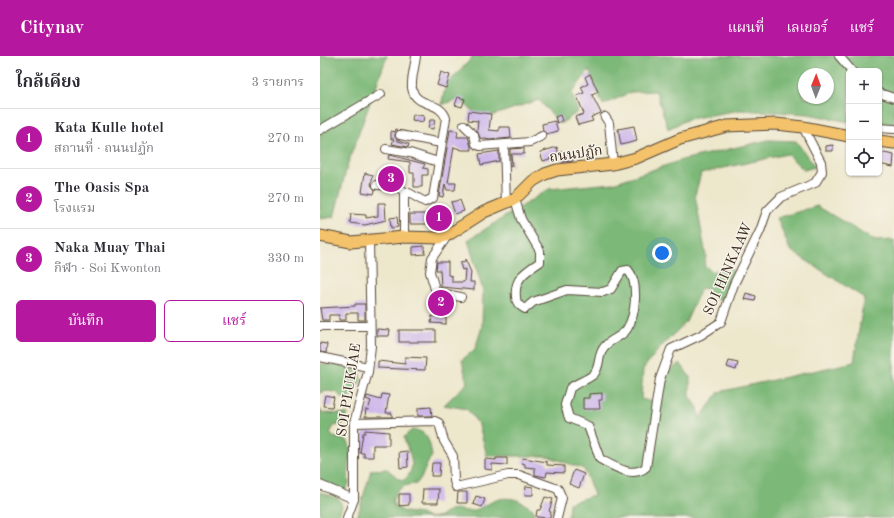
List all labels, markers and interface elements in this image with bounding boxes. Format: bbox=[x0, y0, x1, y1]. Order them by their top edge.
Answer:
text: Citynav bbox=[20, 19, 84, 38]
text: แผนที่ bbox=[728, 21, 764, 35]
text: เลเยอร์ bbox=[786, 21, 828, 35]
text: แชร์ bbox=[850, 21, 874, 35]
north arrow bbox=[798, 68, 834, 104]
map controls bbox=[846, 68, 882, 176]
button: + bbox=[846, 68, 882, 104]
text: ใกล้เคียง bbox=[16, 74, 81, 91]
text: 3 รายการ bbox=[251, 76, 304, 89]
button: − bbox=[846, 104, 882, 140]
text: Kata Kulle hotel bbox=[54, 121, 164, 136]
text: 1 bbox=[25, 132, 33, 145]
text: 270 m bbox=[267, 132, 304, 145]
button: locate bbox=[846, 140, 882, 176]
text: สถานที่ · ถนนปฏัก bbox=[54, 142, 154, 155]
street label: ถนนปฏัก bbox=[548, 142, 603, 165]
pin: 3 bbox=[378, 164, 404, 194]
text: The Oasis Spa bbox=[54, 181, 149, 196]
text: 2 bbox=[25, 192, 33, 205]
text: 270 m bbox=[267, 192, 304, 205]
text: โรงแรม bbox=[54, 202, 95, 215]
pin: 1 bbox=[426, 203, 452, 233]
street label: SOI HINKAAW bbox=[701, 220, 755, 317]
text: Naka Muay Thai bbox=[54, 241, 165, 256]
your location bbox=[652, 243, 672, 263]
text: 3 bbox=[25, 252, 33, 265]
text: 330 m bbox=[267, 252, 304, 265]
text: กีฬา · Soi Kwonton bbox=[54, 262, 161, 275]
pin: 2 bbox=[428, 288, 454, 318]
button: บันทึก bbox=[16, 300, 156, 342]
button: แชร์ bbox=[164, 300, 304, 342]
street label: SOI PLUKJAE bbox=[335, 342, 363, 438]

